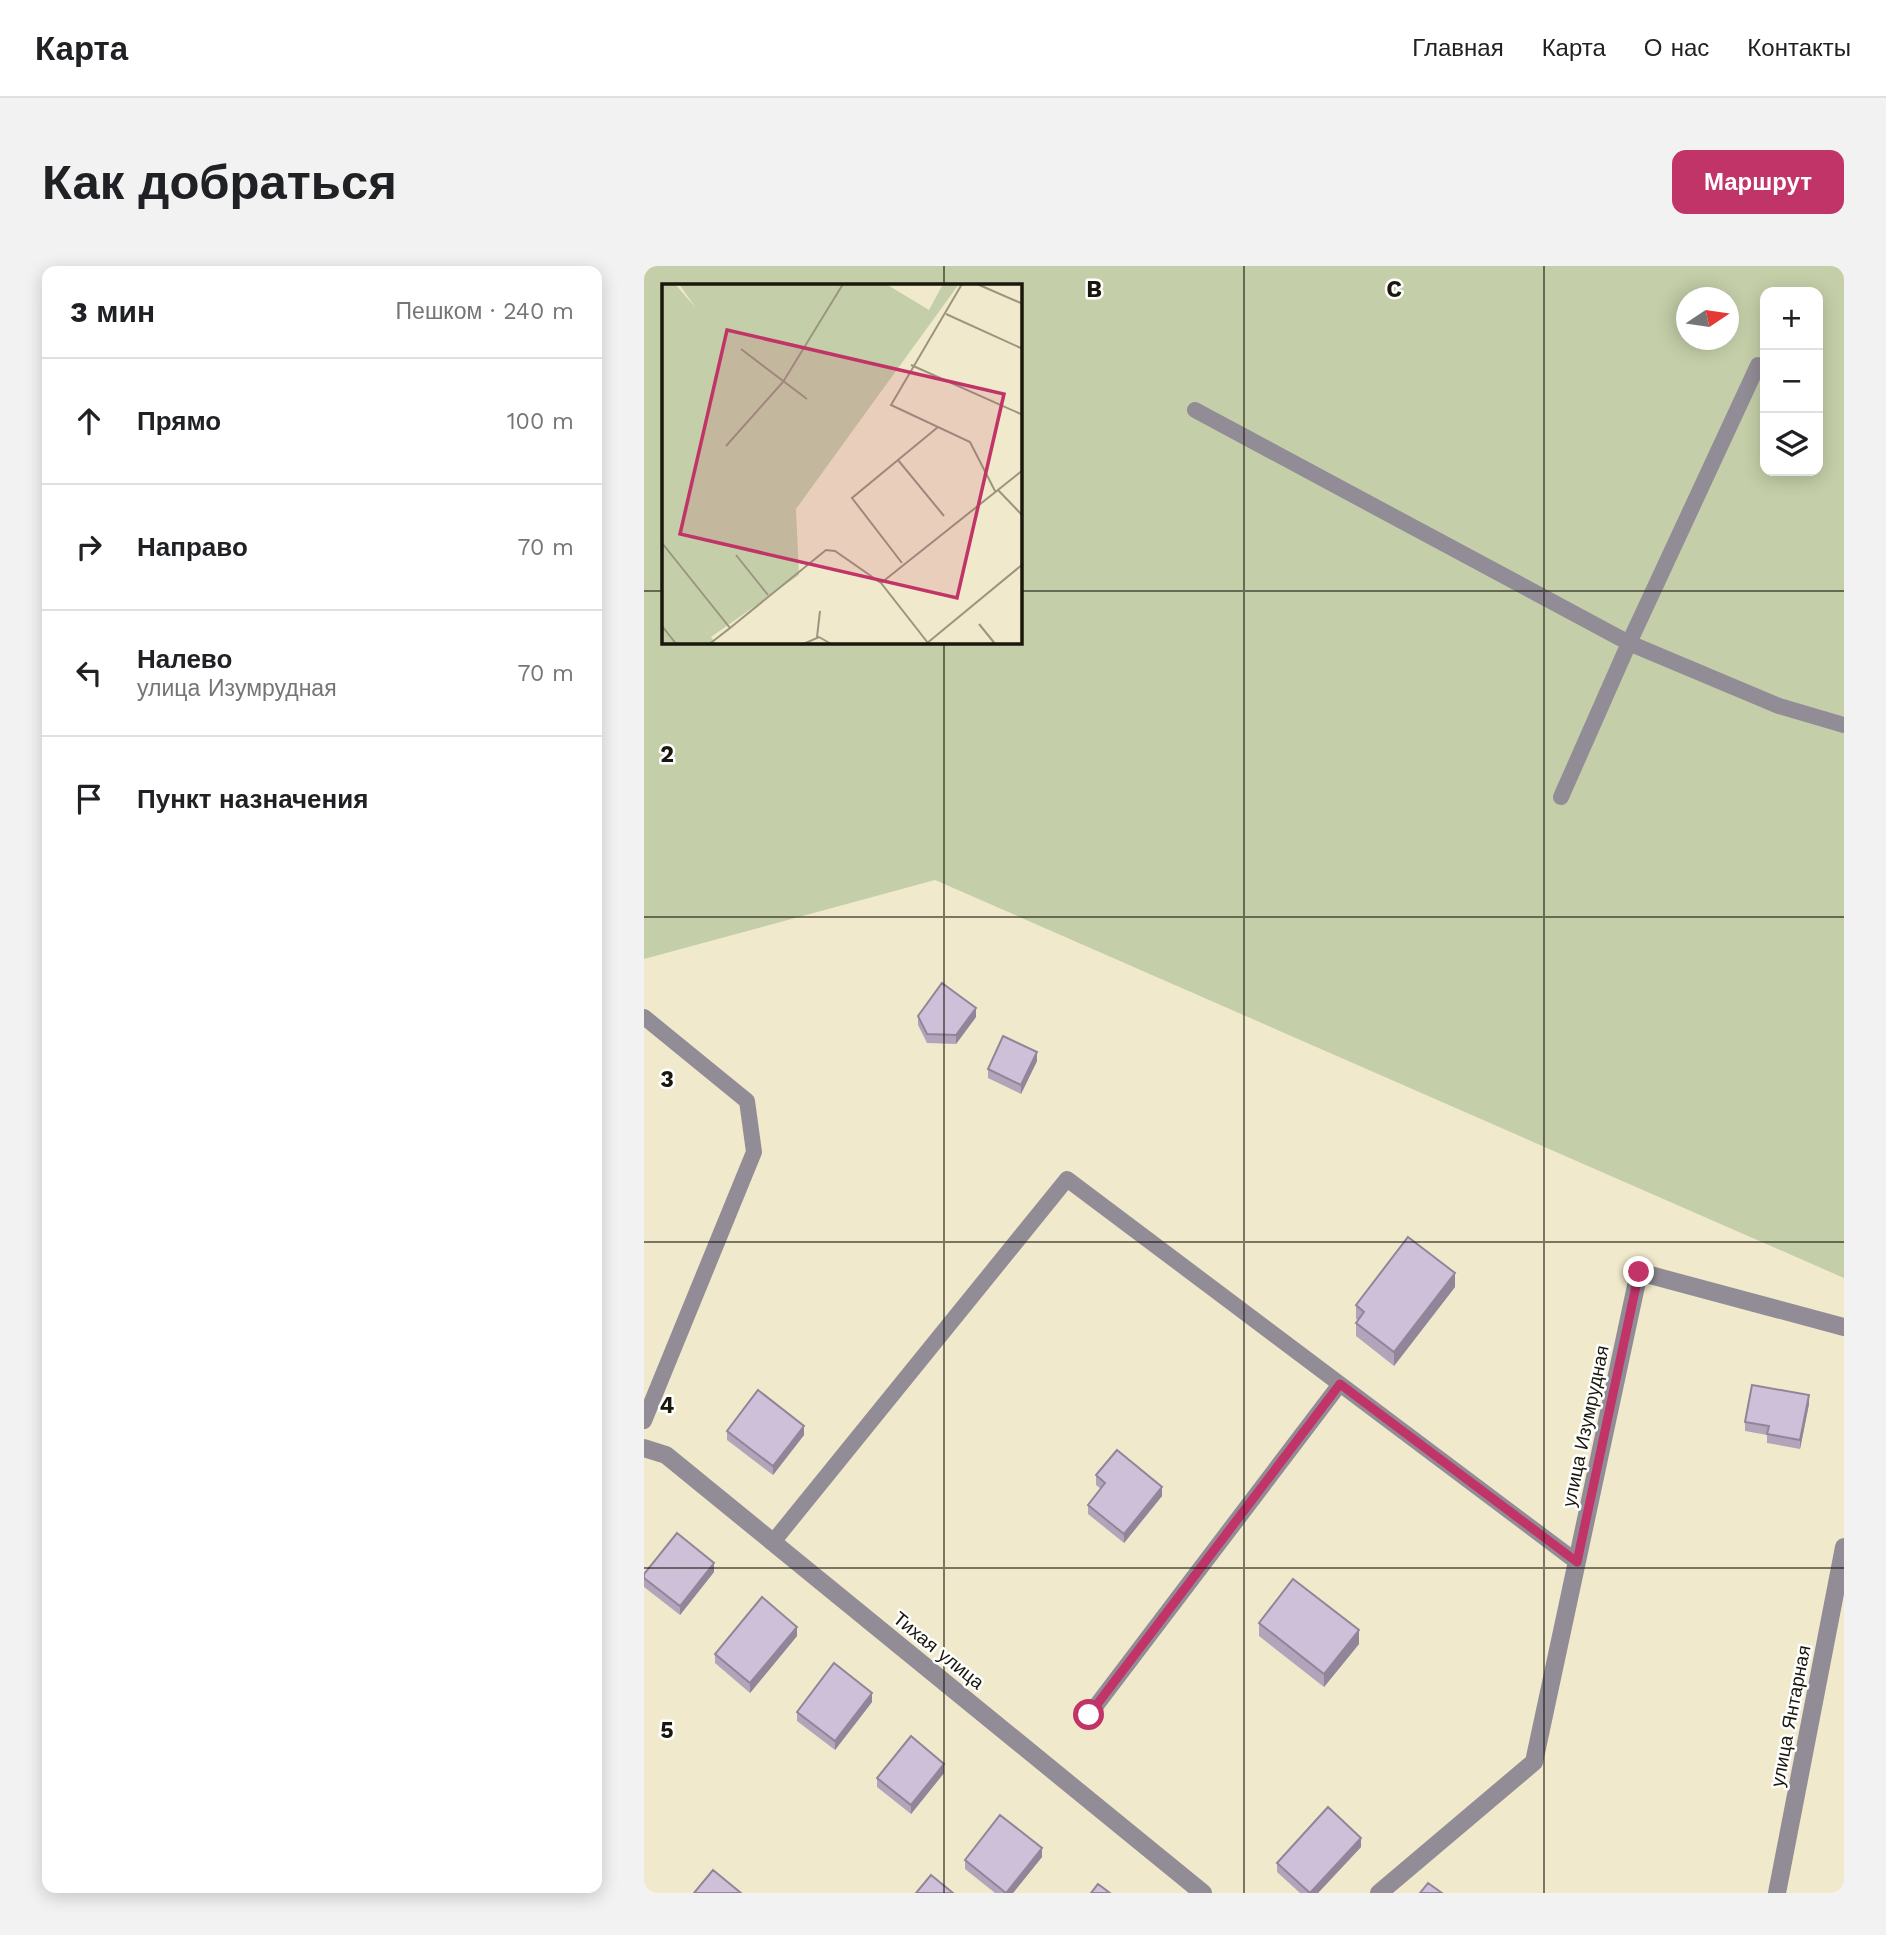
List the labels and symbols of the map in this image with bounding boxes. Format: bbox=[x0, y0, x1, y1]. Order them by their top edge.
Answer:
text: B bbox=[1086, 276, 1102, 303]
text: C bbox=[1386, 276, 1402, 303]
inset map bbox=[662, 284, 1022, 644]
north arrow bbox=[1676, 287, 1739, 350]
text: 2 bbox=[660, 741, 674, 768]
text: 3 bbox=[660, 1066, 674, 1093]
route end bbox=[1623, 1256, 1654, 1287]
street label: улица Изумрудная bbox=[1557, 1343, 1614, 1509]
text: 4 bbox=[660, 1392, 675, 1419]
street label: Тихая улица bbox=[889, 1607, 989, 1694]
street label: улица Янтарная bbox=[1765, 1643, 1816, 1789]
route start bbox=[1073, 1699, 1104, 1730]
text: 5 bbox=[660, 1717, 674, 1744]

